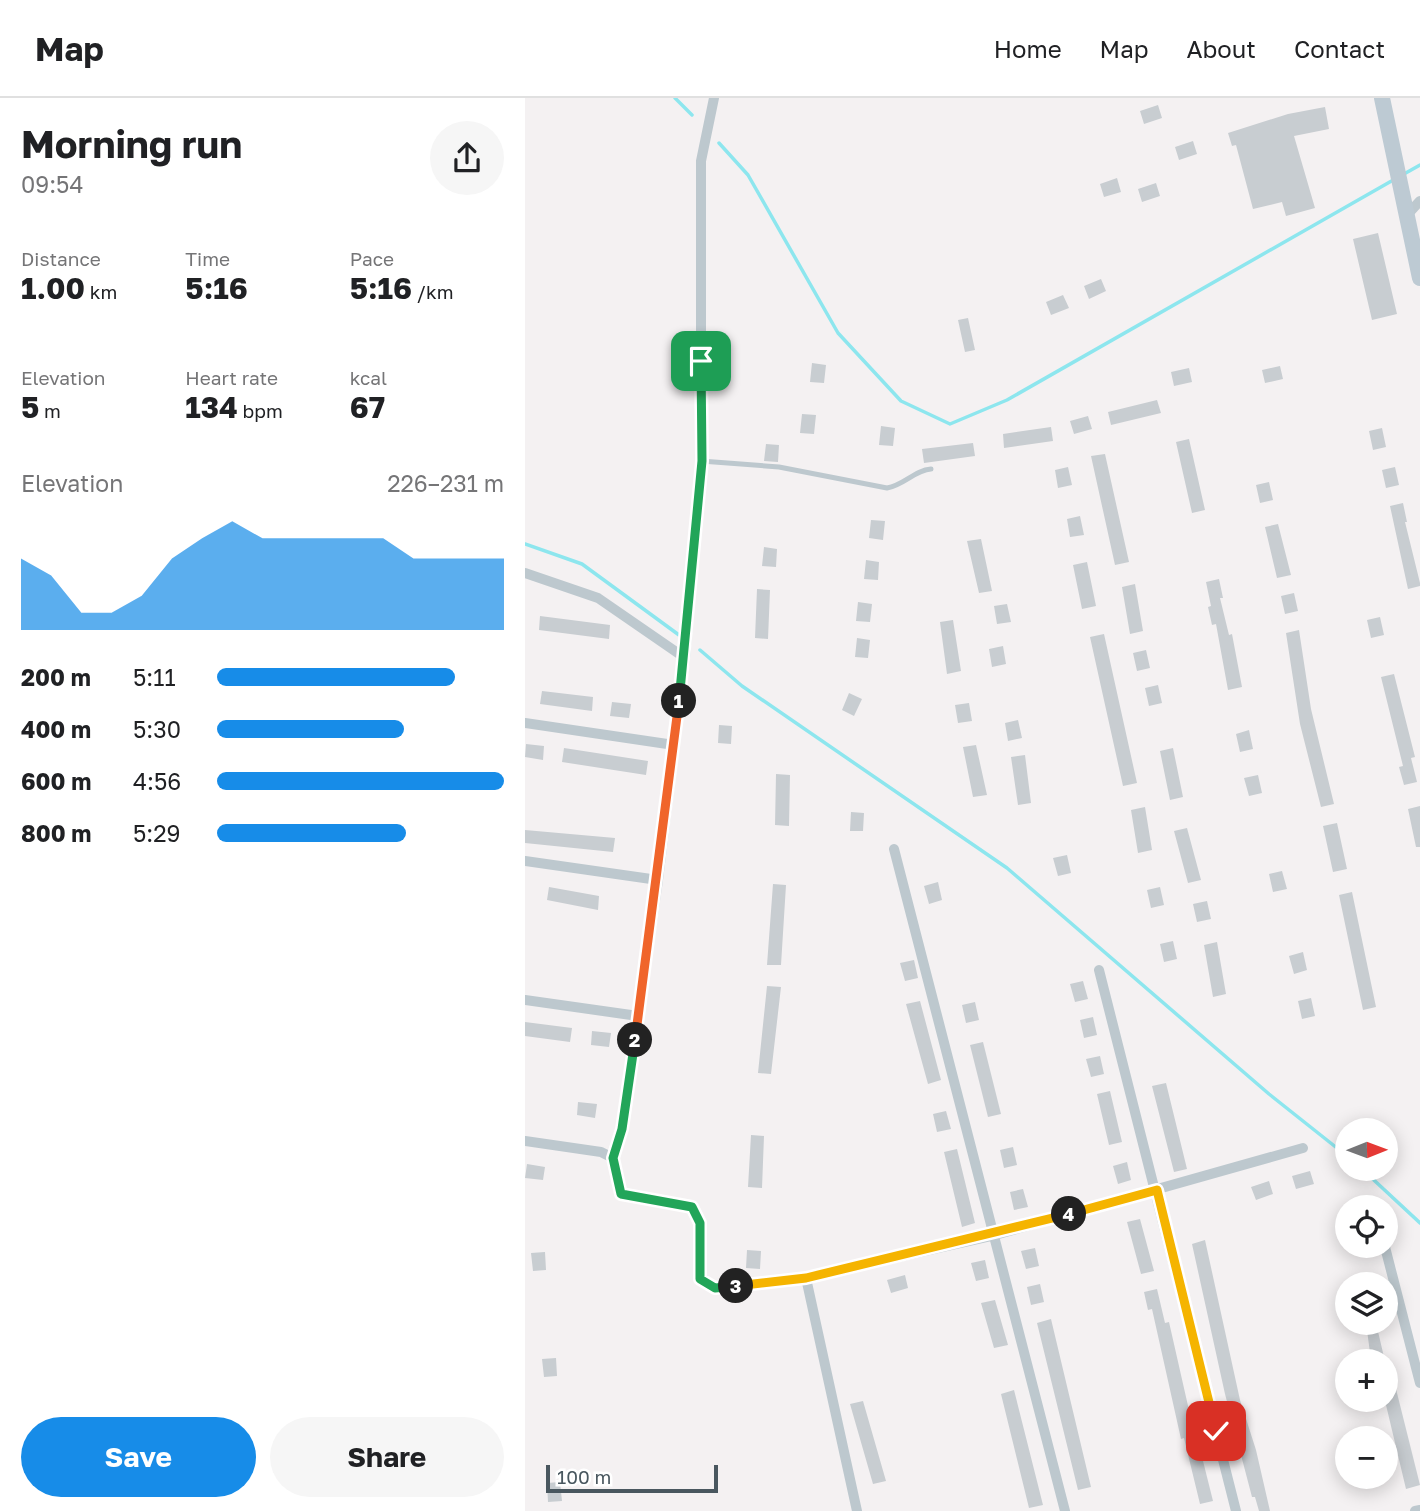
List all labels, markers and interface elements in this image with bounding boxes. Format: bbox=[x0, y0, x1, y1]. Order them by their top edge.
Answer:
text: Map bbox=[35, 29, 104, 68]
text: Home bbox=[994, 34, 1062, 63]
text: Map bbox=[1100, 34, 1149, 63]
text: About bbox=[1187, 34, 1256, 63]
text: Contact bbox=[1294, 34, 1385, 63]
text: Morning run bbox=[21, 121, 242, 166]
button: share bbox=[430, 121, 504, 195]
text: 09:54 bbox=[21, 170, 83, 198]
text: Distance bbox=[21, 247, 101, 270]
text: Time bbox=[185, 247, 230, 270]
text: Pace bbox=[350, 247, 394, 270]
text: 1.00 bbox=[21, 270, 85, 306]
text: 5:16 bbox=[185, 270, 248, 306]
text: 5:16 bbox=[350, 270, 412, 306]
text: km bbox=[85, 280, 117, 303]
text: /km bbox=[412, 280, 453, 303]
pin bbox=[671, 331, 731, 391]
icon: arrive bbox=[682, 342, 720, 380]
text: Elevation bbox=[21, 366, 106, 389]
text: Heart rate bbox=[185, 366, 278, 389]
text: kcal bbox=[350, 366, 387, 389]
text: 5 bbox=[21, 389, 39, 425]
text: 134 bbox=[185, 389, 238, 425]
text: 67 bbox=[350, 389, 385, 425]
text: m bbox=[39, 399, 61, 422]
text: bpm bbox=[238, 399, 283, 422]
text: Elevation bbox=[21, 469, 123, 497]
text: 226–231 m bbox=[387, 469, 504, 497]
text: 200 m bbox=[21, 663, 91, 691]
text: 5:11 bbox=[133, 663, 176, 691]
pin: 1 bbox=[661, 684, 697, 718]
text: 1 bbox=[674, 689, 683, 712]
text: 400 m bbox=[21, 715, 91, 743]
text: 5:30 bbox=[133, 715, 181, 743]
text: 600 m bbox=[21, 767, 91, 795]
text: 4:56 bbox=[133, 767, 181, 795]
text: 800 m bbox=[21, 819, 92, 847]
text: 5:29 bbox=[133, 819, 181, 847]
pin: 2 bbox=[617, 1023, 653, 1058]
text: 2 bbox=[629, 1028, 640, 1051]
north arrow bbox=[1335, 1118, 1398, 1181]
map controls bbox=[1335, 1118, 1398, 1489]
button: locate bbox=[1335, 1195, 1398, 1258]
pin: 4 bbox=[1051, 1196, 1087, 1232]
text: 4 bbox=[1063, 1202, 1074, 1225]
pin: 3 bbox=[719, 1268, 753, 1304]
button: layers bbox=[1335, 1272, 1398, 1335]
text: 3 bbox=[730, 1274, 741, 1297]
button: + bbox=[1335, 1349, 1398, 1412]
pin bbox=[1186, 1401, 1246, 1461]
icon: check bbox=[1197, 1412, 1235, 1450]
button: Save bbox=[21, 1417, 256, 1497]
button: Share bbox=[270, 1417, 504, 1497]
button: − bbox=[1335, 1426, 1398, 1489]
scale bar bbox=[546, 1462, 717, 1494]
text: 100 m bbox=[557, 1465, 611, 1488]

